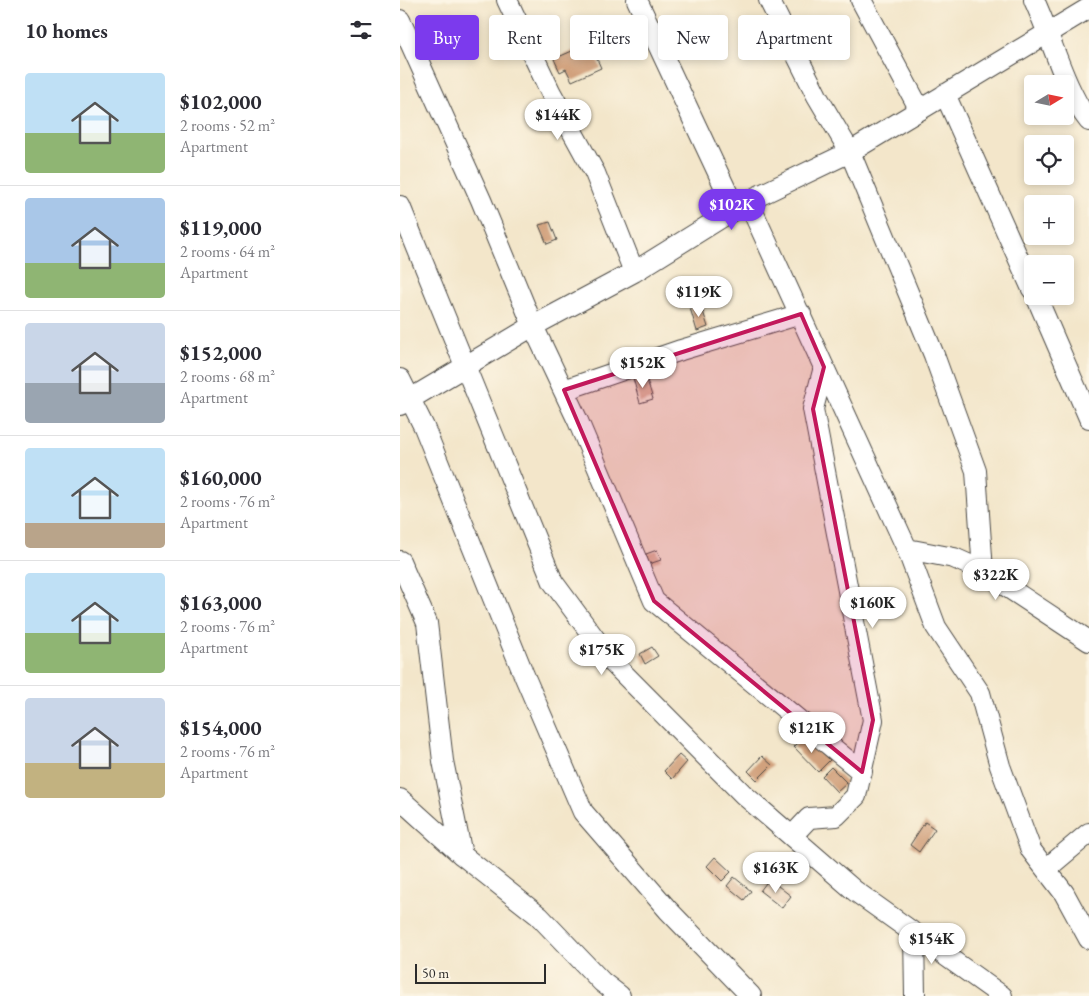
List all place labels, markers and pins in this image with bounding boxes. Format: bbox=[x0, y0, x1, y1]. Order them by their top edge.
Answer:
pin: $144K bbox=[523, 98, 593, 141]
pin: $102K bbox=[697, 188, 767, 231]
pin: $119K bbox=[664, 276, 734, 318]
pin: $152K bbox=[608, 346, 678, 389]
pin: $322K bbox=[961, 558, 1031, 601]
pin: $160K bbox=[838, 586, 908, 629]
pin: $175K bbox=[567, 634, 637, 676]
pin: $121K bbox=[777, 712, 847, 754]
pin: $163K bbox=[741, 852, 811, 894]
pin: $154K bbox=[897, 922, 967, 965]

